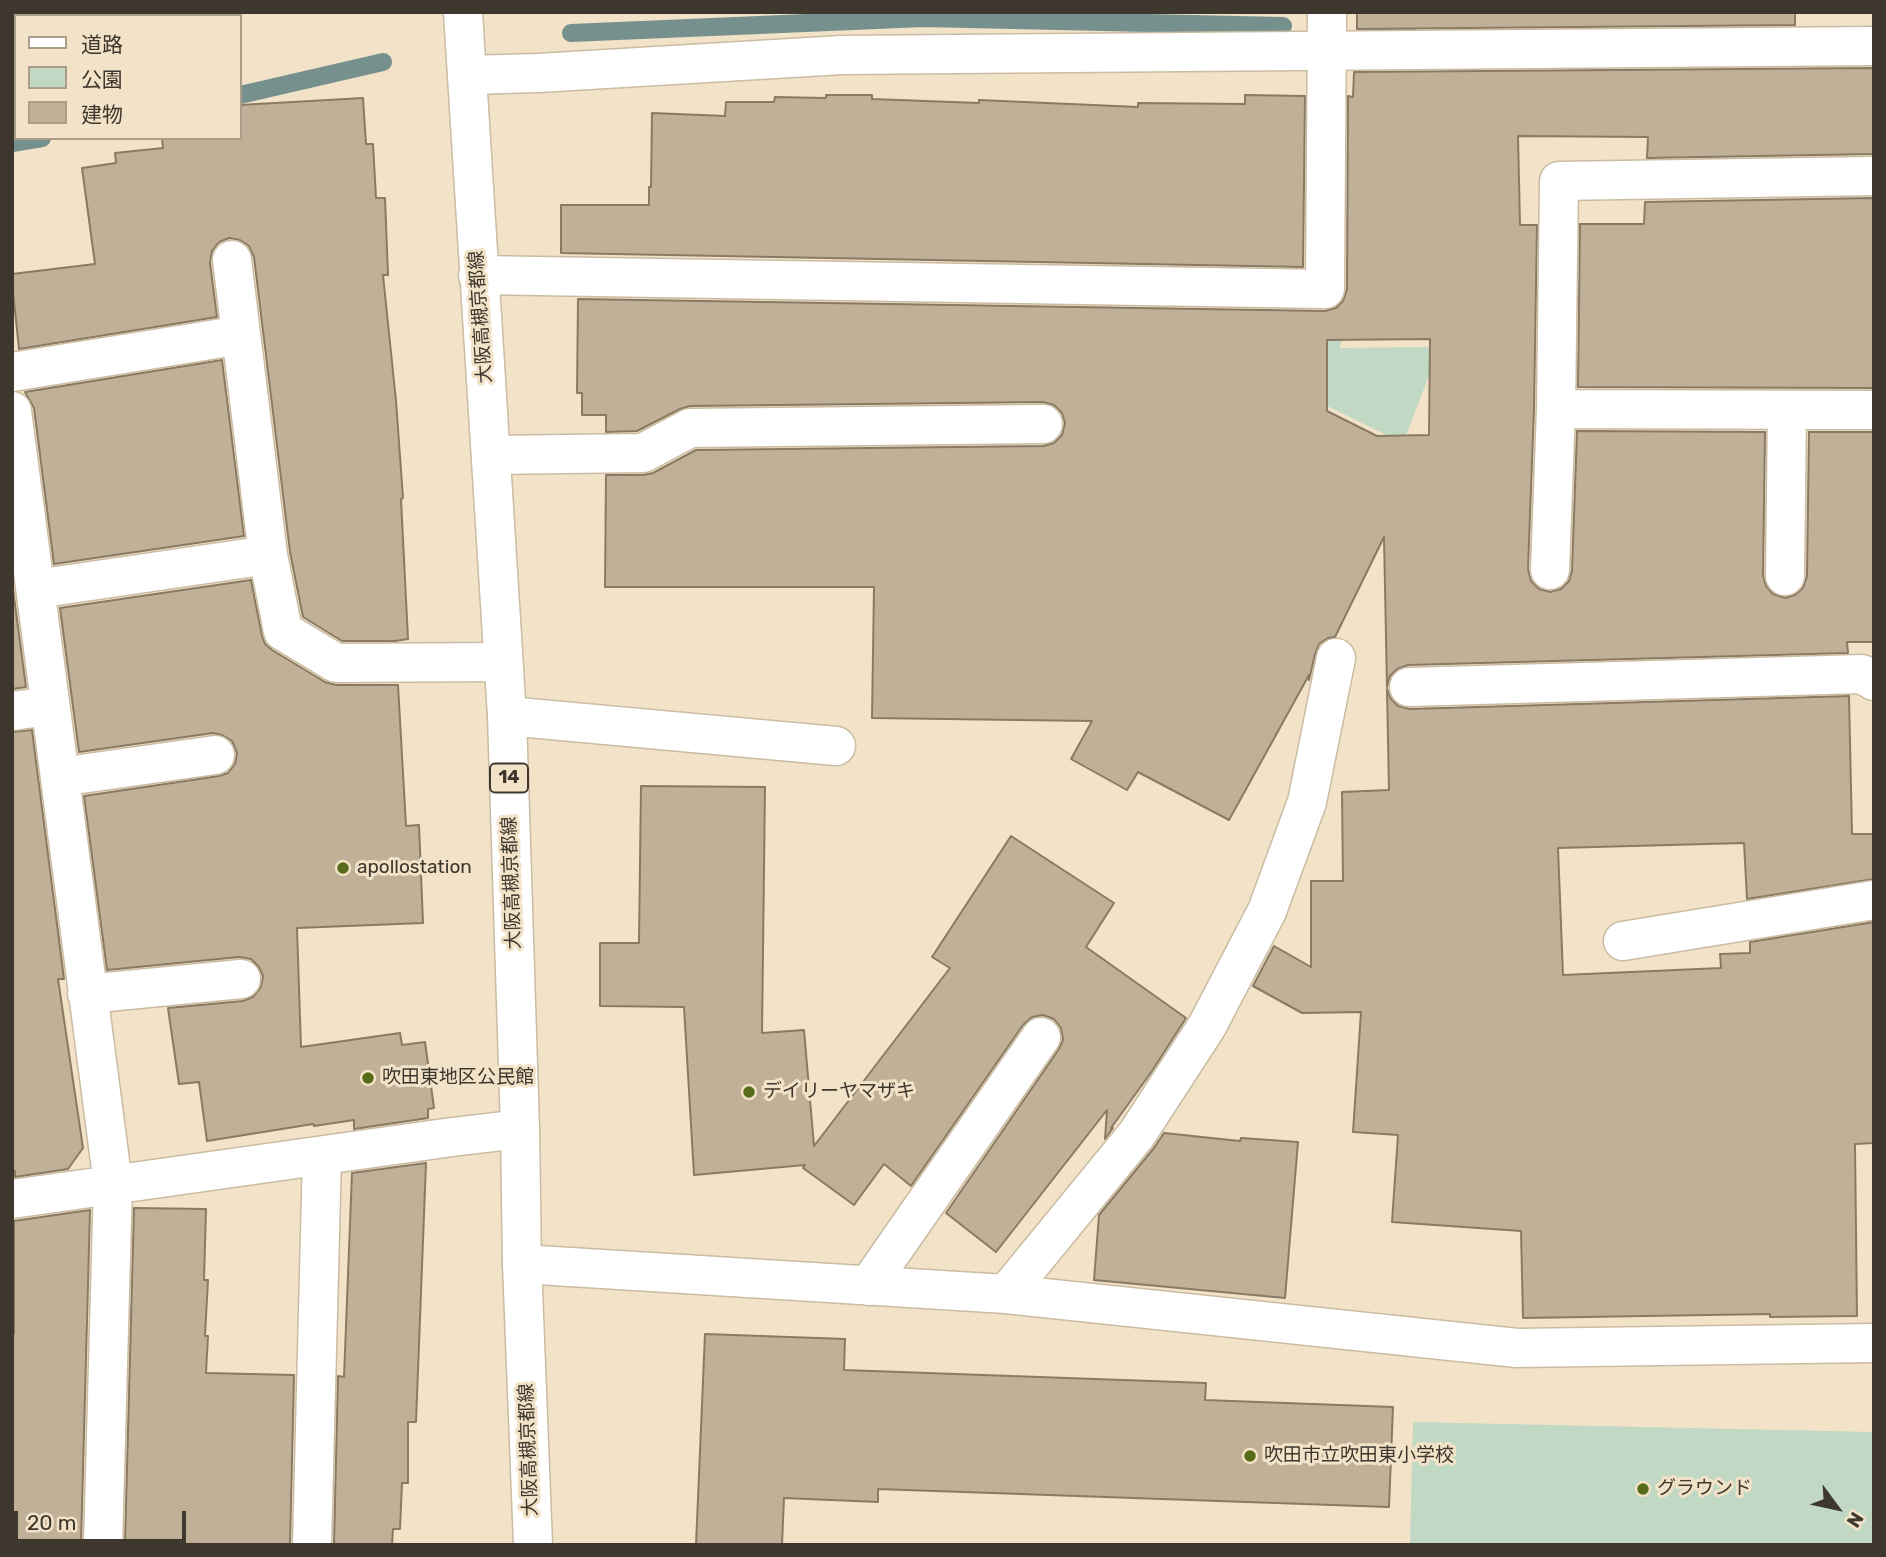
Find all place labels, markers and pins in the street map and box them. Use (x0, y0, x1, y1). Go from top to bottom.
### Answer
place label: apollostation (357, 857, 472, 879)
marker: apollostation (335, 860, 351, 876)
place label: 吹田東地区公民館 (382, 1067, 534, 1089)
marker: 吹田東地区公民館 (360, 1070, 376, 1086)
place label: デイリーヤマザキ (763, 1081, 915, 1103)
marker: デイリーヤマザキ (741, 1084, 757, 1100)
place label: 吹田市立吹田東小学校 (1264, 1445, 1454, 1467)
marker: 吹田市立吹田東小学校 (1242, 1448, 1258, 1464)
place label: グラウンド (1657, 1478, 1752, 1500)
marker: グラウンド (1635, 1481, 1651, 1497)

